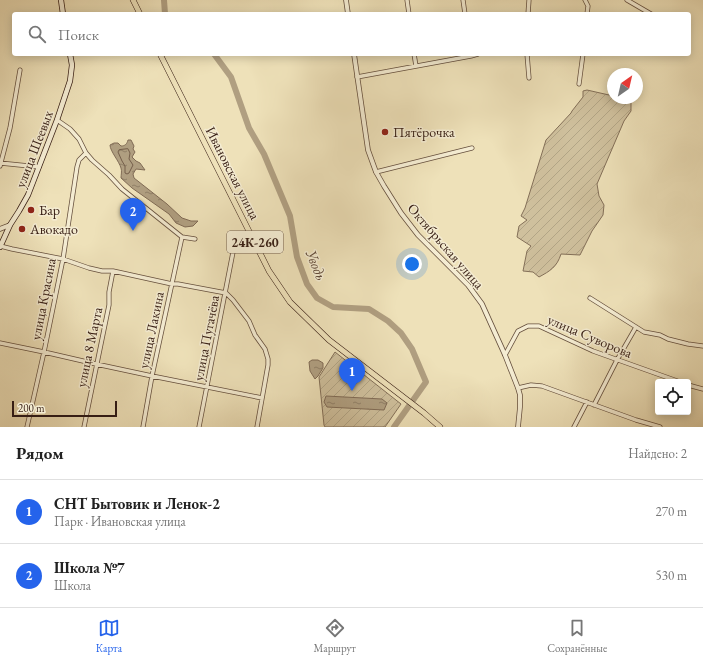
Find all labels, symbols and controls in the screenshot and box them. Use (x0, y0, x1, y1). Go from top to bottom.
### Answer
search box (12, 12, 691, 56)
icon: search (26, 23, 48, 45)
text: Поиск (58, 25, 99, 44)
north arrow (607, 68, 643, 104)
street label: улица Шеевых (11, 108, 57, 190)
street label: Ивановская улица (202, 123, 264, 223)
place label: Пятёрочка (393, 123, 455, 141)
marker: Пятёрочка (380, 127, 390, 137)
pin: 2 (120, 198, 146, 231)
street label: Октябрьская улица (404, 199, 488, 293)
place label: Бар (39, 201, 60, 219)
marker: Бар (26, 205, 36, 215)
place label: Авокадо (29, 220, 78, 238)
marker: Авокадо (17, 224, 27, 234)
road number: 24К-260 (227, 231, 283, 253)
water label: Уводь (302, 247, 331, 283)
your location (402, 254, 422, 274)
street label: улица Красина (26, 256, 60, 341)
street label: улица Лакина (134, 290, 168, 370)
street label: улица Пугачёва (189, 293, 223, 382)
street label: улица 8 Марта (72, 305, 106, 389)
street label: улица Суворова (545, 310, 635, 362)
pin: 1 (339, 358, 365, 391)
map controls (655, 379, 691, 415)
button: locate (655, 379, 691, 415)
scale bar (12, 399, 117, 418)
text: 200 m (18, 401, 45, 415)
text: Рядом (16, 442, 64, 464)
text: Найдено: 2 (628, 445, 687, 462)
text: СНТ Бытовик и Ленок-2 (54, 494, 220, 513)
text: 1 (26, 503, 32, 520)
text: 270 m (656, 503, 687, 520)
text: Парк · Ивановская улица (54, 513, 186, 530)
text: Школа №7 (54, 558, 125, 577)
text: 2 (26, 567, 32, 584)
text: 530 m (656, 567, 687, 584)
text: Школа (54, 577, 91, 594)
tab: Карта (96, 617, 122, 655)
tab: Маршрут (314, 617, 356, 655)
tab: Сохранённые (547, 617, 607, 655)

